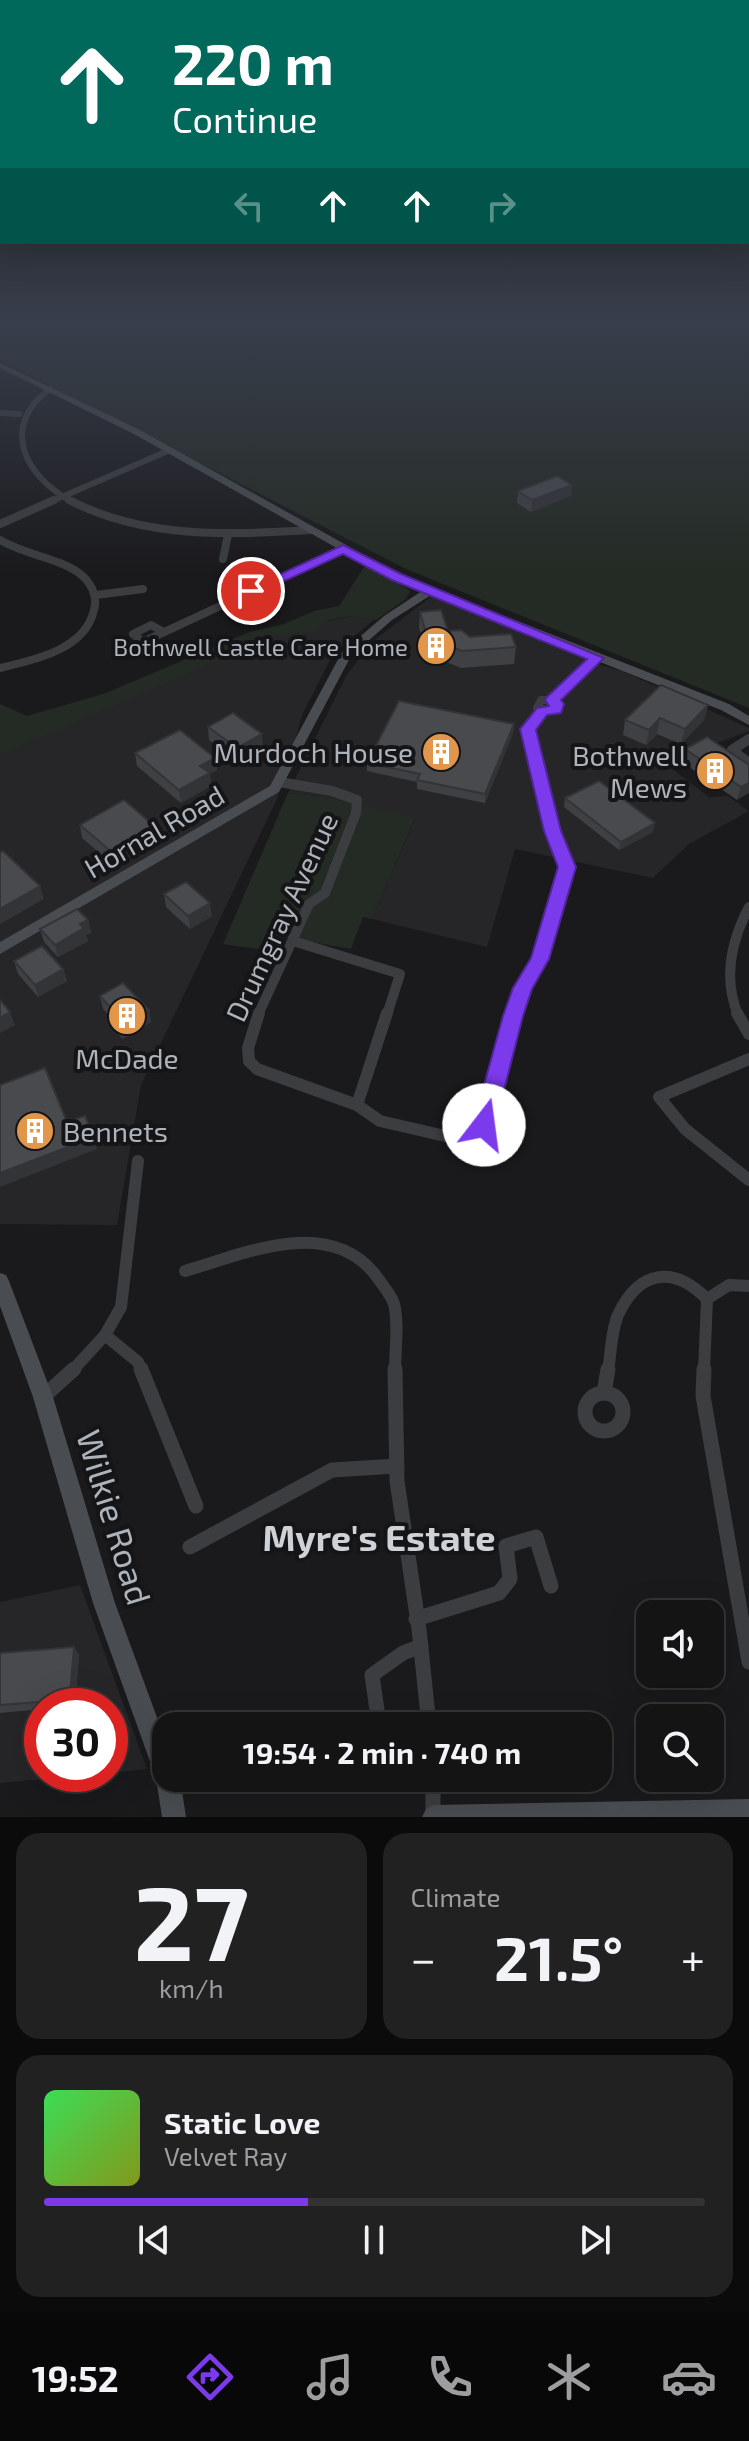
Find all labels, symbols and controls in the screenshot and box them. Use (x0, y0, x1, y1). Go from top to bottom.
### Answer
text: 220 m (172, 29, 334, 96)
icon: ahead (40, 32, 144, 136)
text: Continue (172, 97, 317, 140)
icon: left (227, 184, 271, 228)
icon: ahead (311, 184, 355, 228)
icon: ahead (395, 184, 439, 228)
icon: right (479, 184, 523, 228)
pin (217, 557, 285, 625)
icon: arrive (229, 569, 273, 613)
building icon: Bothwell Castle Care Home (415, 625, 457, 667)
place label: Bothwell Castle Care Home (113, 632, 408, 661)
building icon: Murdoch House (420, 731, 462, 773)
place label: Murdoch House (214, 735, 413, 769)
place label: Bothwell Mews (572, 738, 688, 804)
building icon: Bothwell Mews (694, 750, 736, 792)
street label: Hornal Road (78, 777, 230, 885)
street label: Drumgray Avenue (218, 807, 344, 1027)
building icon: McDade (106, 995, 148, 1037)
place label: McDade (75, 1041, 179, 1075)
position arrow (442, 1083, 526, 1167)
building icon: Bennets (14, 1110, 56, 1152)
place label: Bennets (63, 1114, 168, 1148)
street label: Wilkie Road (69, 1425, 161, 1609)
district label: Myre's Estate (262, 1515, 496, 1559)
map controls (636, 1600, 724, 1792)
button: sound (636, 1600, 724, 1688)
speed limit sign: 30 (24, 1688, 128, 1792)
button: search (636, 1704, 724, 1792)
text: 19:54 · 2 min · 740 m (243, 1734, 521, 1770)
text: 27 (134, 1857, 249, 1982)
text: Climate (411, 1881, 500, 1912)
text: 21.5° (494, 1921, 623, 1993)
text: − (411, 1931, 436, 1984)
text: + (681, 1931, 705, 1984)
text: km/h (159, 1972, 224, 2003)
text: Static Love (164, 2104, 320, 2140)
text: Velvet Ray (164, 2140, 287, 2171)
icon: previous (132, 2218, 176, 2262)
icon: pause (352, 2218, 396, 2262)
icon: next (573, 2218, 617, 2262)
icon: directions (182, 2349, 238, 2405)
icon: music (302, 2349, 358, 2405)
icon: phone (422, 2349, 478, 2405)
icon: climate (541, 2349, 597, 2405)
icon: car (661, 2349, 717, 2405)
text: 19:52 (32, 2356, 119, 2399)

